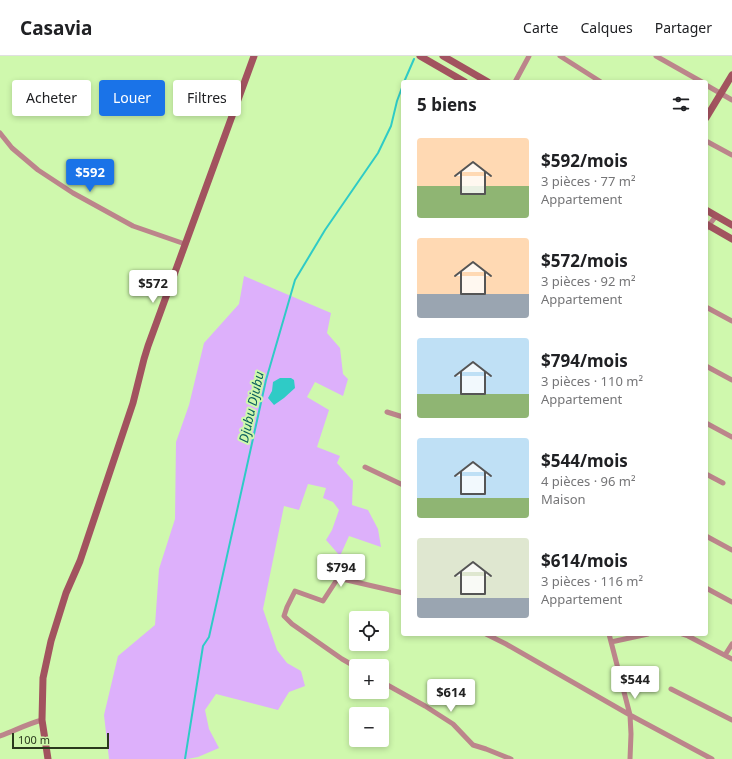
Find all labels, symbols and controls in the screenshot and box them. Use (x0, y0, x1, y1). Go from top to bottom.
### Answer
text: Casavia (20, 15, 92, 41)
text: Carte (523, 18, 559, 37)
text: Calques (581, 18, 633, 37)
text: Partager (655, 18, 712, 37)
chip: Acheter (12, 80, 91, 116)
chip: Louer (99, 80, 165, 116)
chip: Filtres (173, 80, 241, 116)
text: 5 biens (417, 93, 477, 116)
icon: filters (670, 93, 692, 115)
text: $592/mois (541, 149, 628, 172)
icon: home (449, 154, 497, 202)
pin: $592 (66, 159, 114, 193)
text: $592 (75, 163, 105, 181)
text: 3 pièces · 77 m² (541, 172, 636, 190)
text: Appartement (541, 190, 622, 208)
text: $572/mois (541, 249, 628, 272)
icon: home (449, 254, 497, 302)
pin: $572 (129, 270, 177, 304)
text: 3 pièces · 92 m² (541, 272, 636, 290)
text: $572 (138, 274, 168, 292)
text: Appartement (541, 290, 622, 308)
text: $794/mois (541, 349, 628, 372)
icon: home (449, 354, 497, 402)
water label: Djubu Djubu (234, 369, 268, 444)
text: 3 pièces · 110 m² (541, 372, 643, 390)
text: Appartement (541, 390, 622, 408)
text: $544/mois (541, 449, 628, 472)
icon: home (449, 454, 497, 502)
text: 4 pièces · 96 m² (541, 472, 636, 490)
text: Maison (541, 490, 586, 508)
text: $614/mois (541, 549, 628, 572)
pin: $794 (317, 554, 365, 588)
icon: home (449, 554, 497, 602)
text: $794 (326, 558, 356, 576)
text: 3 pièces · 116 m² (541, 572, 643, 590)
text: Appartement (541, 590, 622, 608)
map controls (349, 611, 389, 747)
button: locate (349, 611, 389, 651)
button: + (349, 659, 389, 699)
pin: $544 (611, 666, 659, 700)
text: $544 (620, 670, 650, 688)
pin: $614 (427, 679, 475, 713)
text: $614 (436, 683, 466, 701)
button: − (349, 707, 389, 747)
scale bar (12, 731, 109, 750)
text: 100 m (18, 732, 50, 747)

